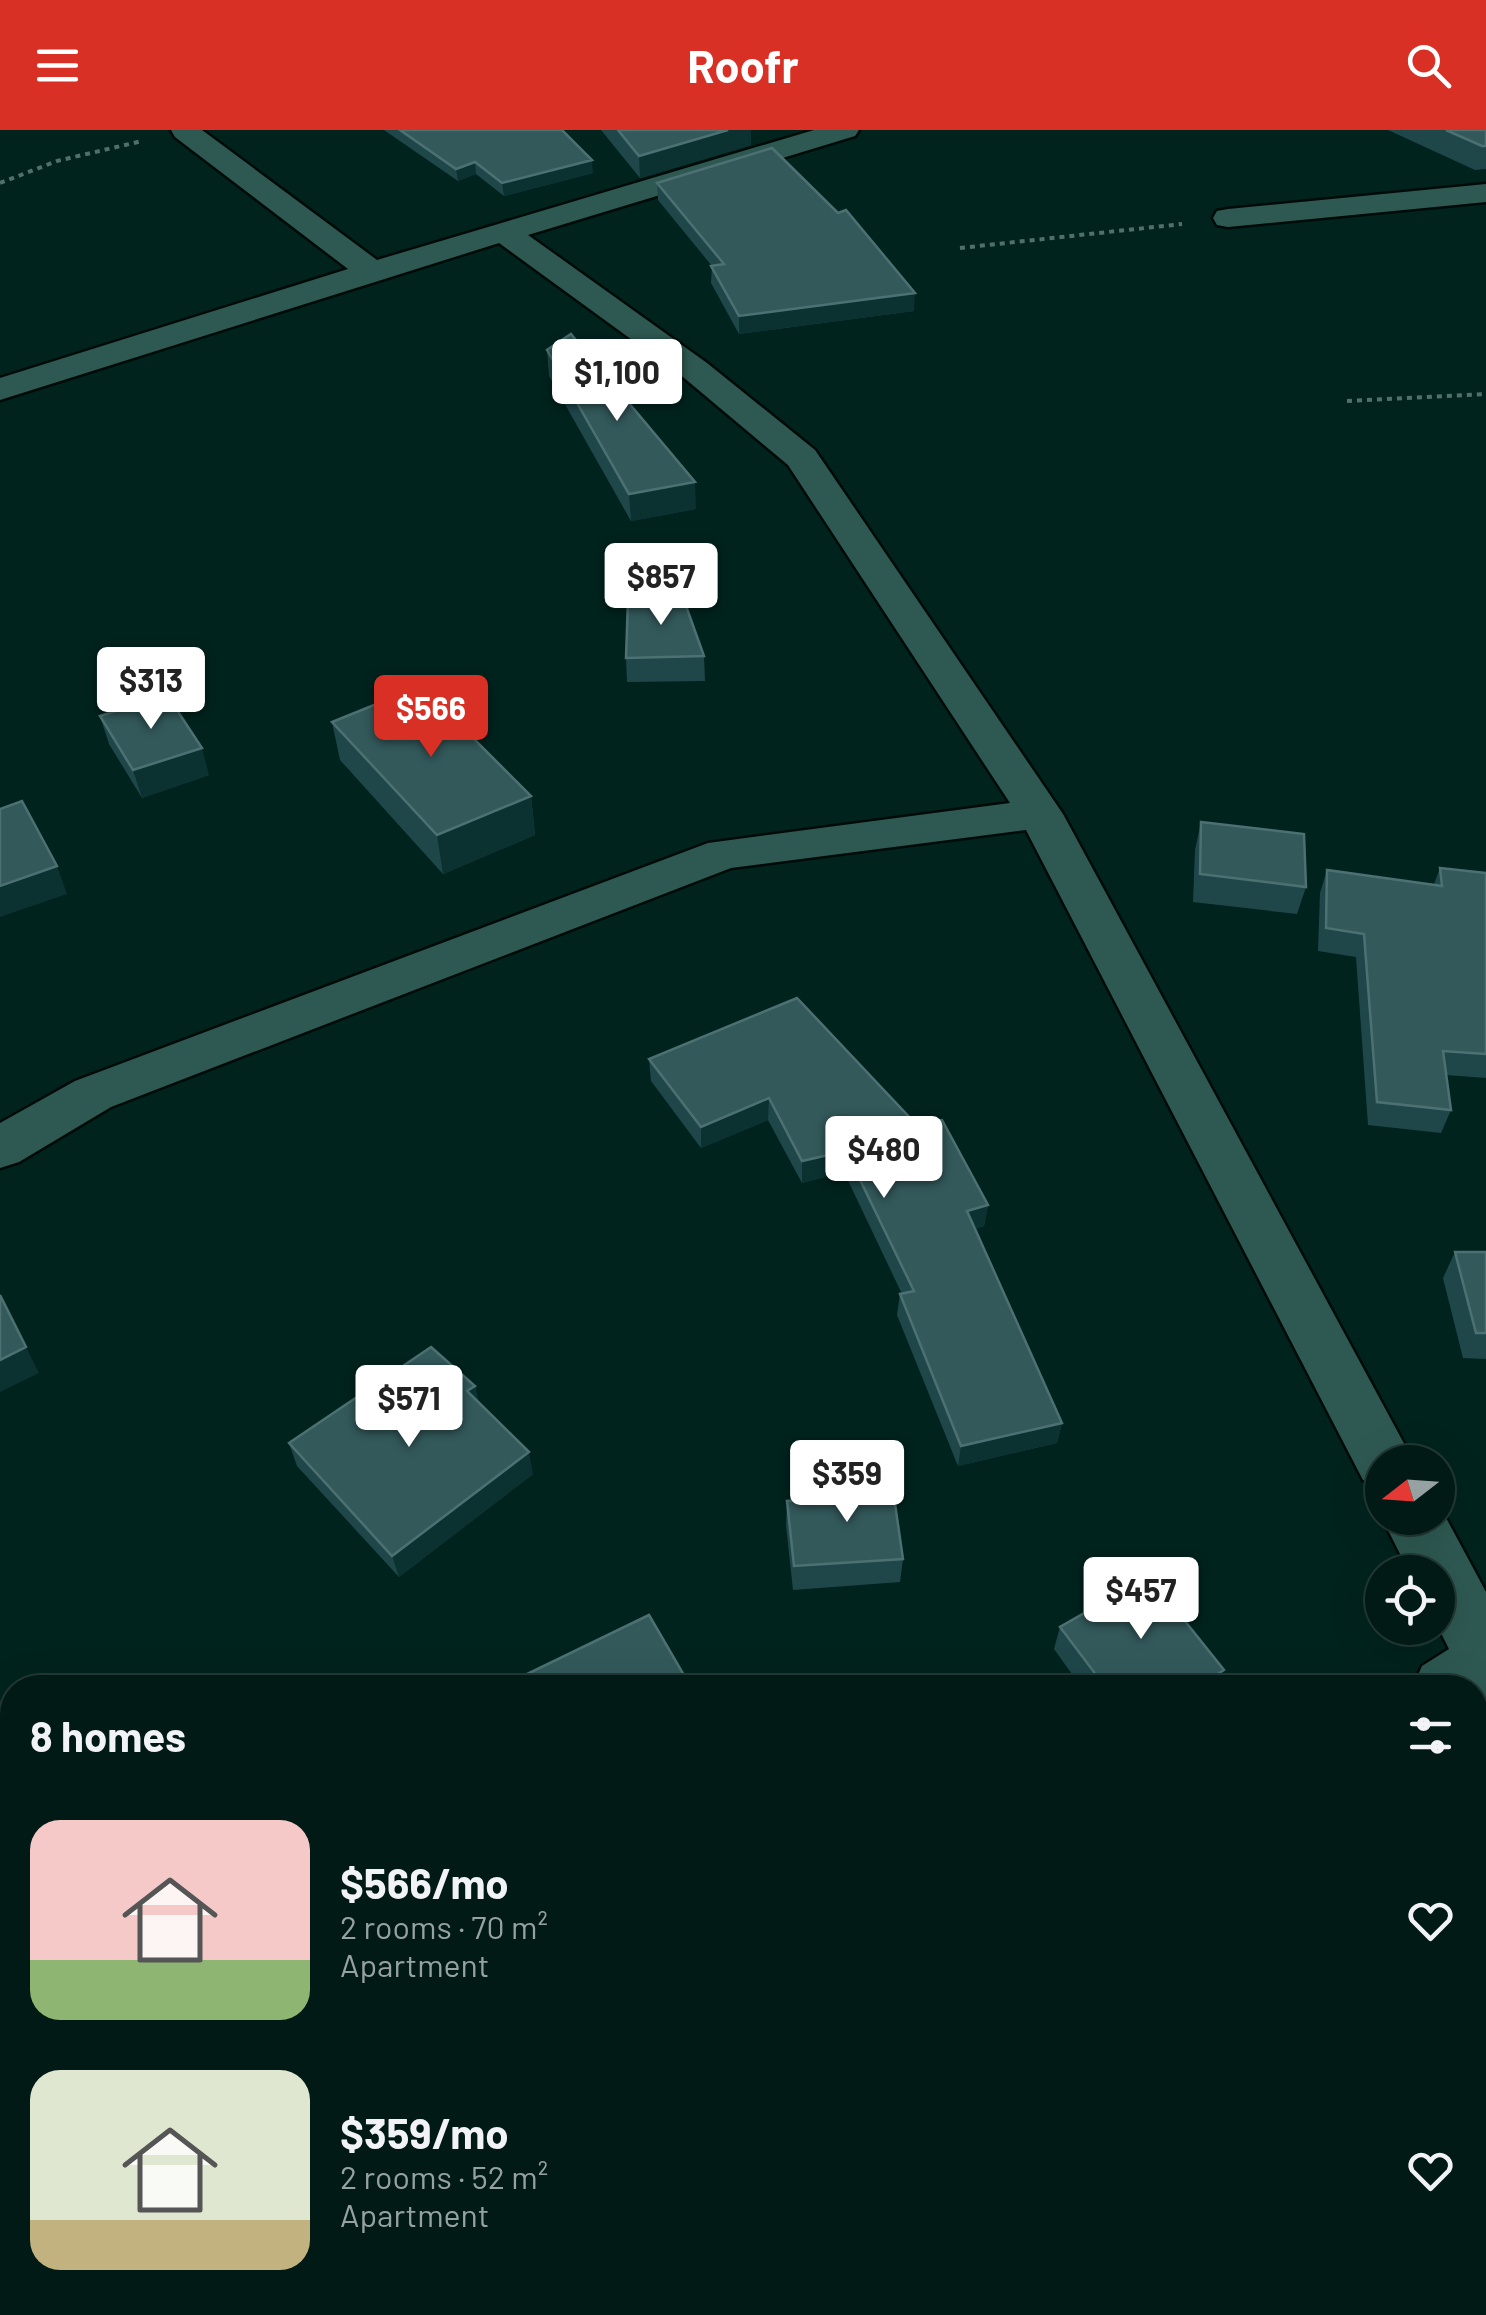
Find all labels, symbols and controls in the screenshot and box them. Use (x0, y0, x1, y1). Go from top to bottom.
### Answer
icon: menu (30, 38, 85, 93)
text: Roofr (687, 38, 799, 92)
icon: search (1401, 38, 1456, 93)
pin: $1,100 (536, 339, 698, 424)
text: $1,100 (574, 352, 660, 390)
pin: $857 (602, 543, 720, 628)
text: $857 (627, 556, 695, 594)
pin: $313 (92, 647, 210, 732)
text: $313 (119, 660, 183, 698)
pin: $566 (372, 675, 490, 760)
text: $566 (396, 688, 466, 726)
pin: $480 (825, 1116, 943, 1201)
text: $480 (847, 1129, 921, 1167)
pin: $571 (350, 1365, 468, 1450)
text: $571 (378, 1378, 440, 1416)
pin: $359 (788, 1440, 906, 1525)
north arrow (1365, 1445, 1455, 1535)
map controls (1365, 1445, 1455, 1645)
text: $359 (812, 1453, 882, 1491)
button: locate (1365, 1555, 1455, 1645)
pin: $457 (1082, 1557, 1200, 1642)
text: $457 (1106, 1570, 1176, 1608)
icon: filters (1403, 1708, 1458, 1763)
text: 8 homes (30, 1710, 186, 1760)
text: $566/mo (340, 1857, 509, 1907)
icon: home (110, 1860, 230, 1980)
icon: heart (1403, 1893, 1458, 1948)
text: 2 rooms · 70 m² (340, 1907, 548, 1945)
text: Apartment (340, 1945, 489, 1983)
text: $359/mo (340, 2107, 509, 2157)
icon: home (110, 2110, 230, 2230)
icon: heart (1403, 2143, 1458, 2198)
text: 2 rooms · 52 m² (340, 2157, 548, 2195)
text: Apartment (340, 2195, 489, 2233)

